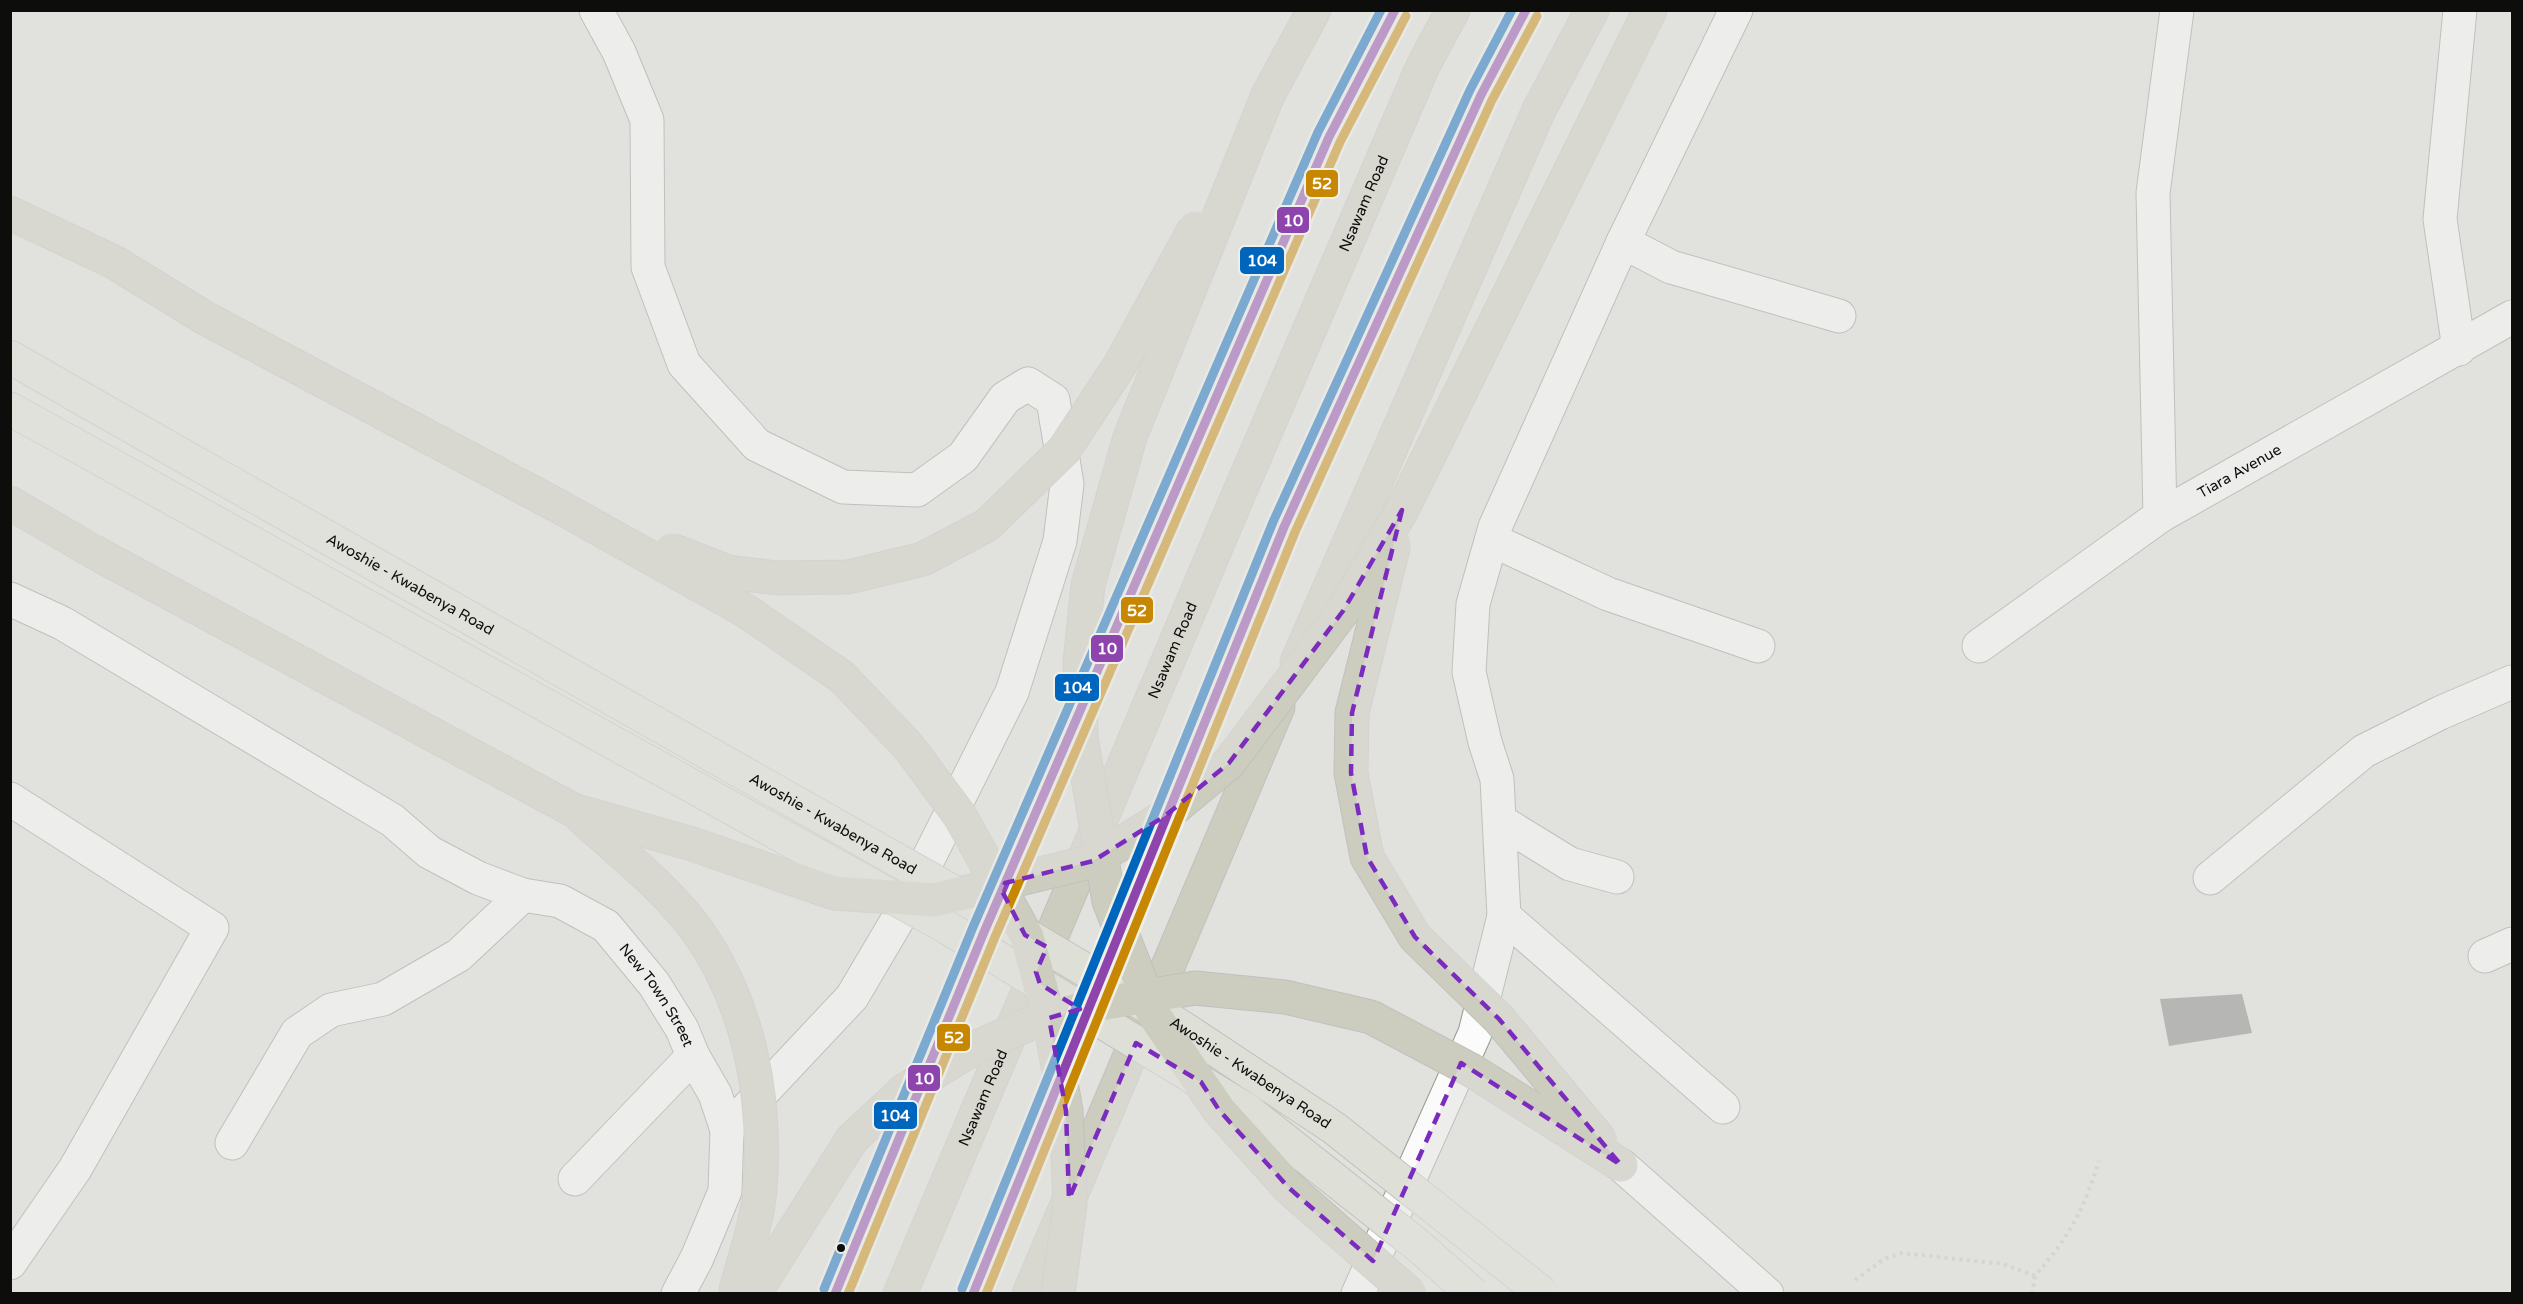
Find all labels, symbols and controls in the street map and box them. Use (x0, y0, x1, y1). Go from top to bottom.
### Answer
street label: Nsawam Road (1335, 153, 1392, 254)
line badge: 52 (1305, 169, 1339, 198)
text: 52 (1312, 174, 1332, 194)
line badge: 10 (1276, 206, 1310, 234)
text: 10 (1283, 211, 1303, 231)
line badge: 104 (1239, 246, 1285, 275)
text: 104 (1247, 251, 1277, 271)
street label: Tiara Avenue (2194, 440, 2284, 502)
street label: Awoshie - Kwabenya Road (323, 530, 497, 639)
line badge: 52 (1120, 596, 1154, 624)
street label: Nsawam Road (1144, 599, 1201, 701)
text: 52 (1127, 601, 1147, 621)
line badge: 10 (1090, 634, 1124, 663)
text: 10 (1097, 639, 1117, 659)
line badge: 104 (1054, 673, 1100, 702)
text: 104 (1062, 678, 1092, 698)
street label: Awoshie - Kwabenya Road (746, 769, 920, 878)
street label: New Town Street (615, 940, 697, 1050)
street label: Awoshie - Kwabenya Road (1167, 1013, 1334, 1132)
line badge: 52 (936, 1023, 971, 1052)
text: 52 (944, 1028, 964, 1048)
street label: Nsawam Road (955, 1047, 1011, 1149)
line badge: 10 (907, 1064, 941, 1092)
text: 10 (914, 1069, 934, 1089)
line badge: 104 (873, 1101, 918, 1130)
text: 104 (880, 1106, 910, 1126)
unlabelled marker (835, 1242, 847, 1254)

